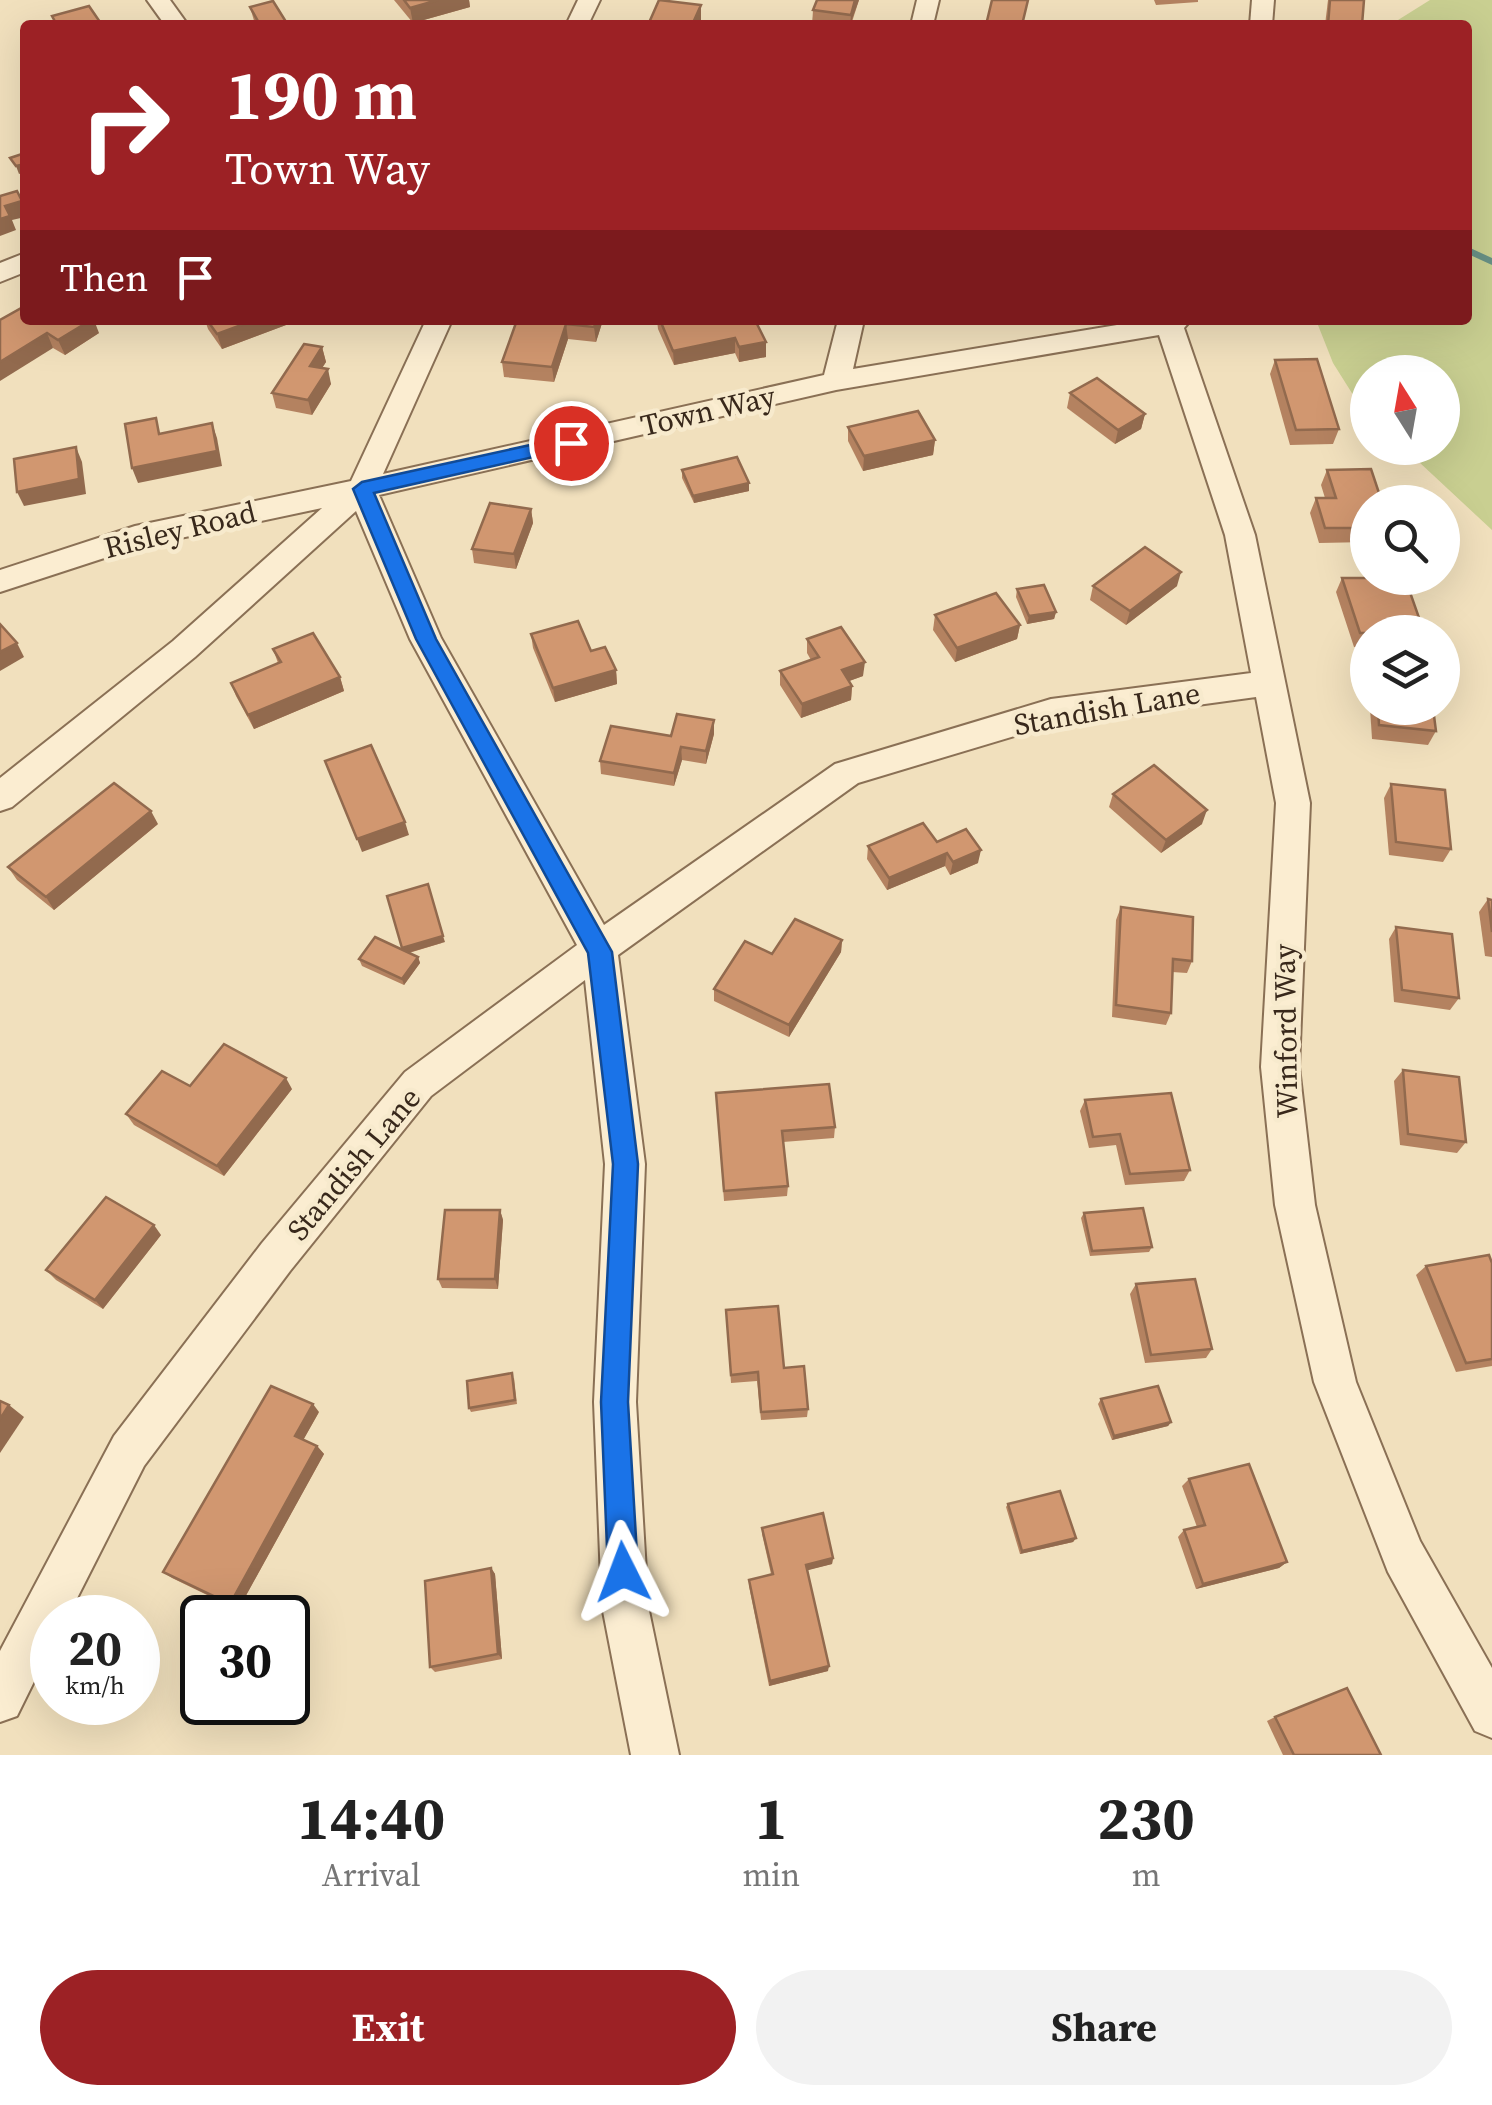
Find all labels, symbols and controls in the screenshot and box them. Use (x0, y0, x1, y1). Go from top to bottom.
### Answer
text: 190 m (225, 46, 417, 142)
icon: right (60, 60, 190, 190)
text: Town Way (225, 137, 430, 199)
icon: arrive (168, 250, 223, 305)
text: Then (60, 252, 148, 304)
north arrow (1350, 355, 1460, 465)
map controls (1350, 355, 1460, 725)
street label: Town Way (637, 375, 780, 446)
pin (529, 401, 614, 486)
icon: arrive (544, 416, 599, 471)
button: search (1350, 485, 1460, 595)
street label: Risley Road (99, 491, 260, 568)
button: layers (1350, 615, 1460, 725)
street label: Standish Lane (1011, 672, 1203, 745)
street label: Winford Way (1263, 943, 1308, 1119)
street label: Standish Lane (277, 1078, 430, 1249)
position arrow (571, 1520, 675, 1624)
speed limit sign: 30 (180, 1595, 310, 1725)
text: 20 (68, 1613, 122, 1682)
text: km/h (65, 1668, 125, 1702)
text: 14:40 (297, 1777, 445, 1859)
text: 1 (755, 1777, 788, 1859)
text: 230 (1097, 1777, 1195, 1859)
text: Arrival (322, 1853, 421, 1897)
text: min (742, 1853, 800, 1897)
text: m (1132, 1853, 1160, 1897)
button: Exit (40, 1970, 736, 2085)
button: Share (756, 1970, 1452, 2085)

